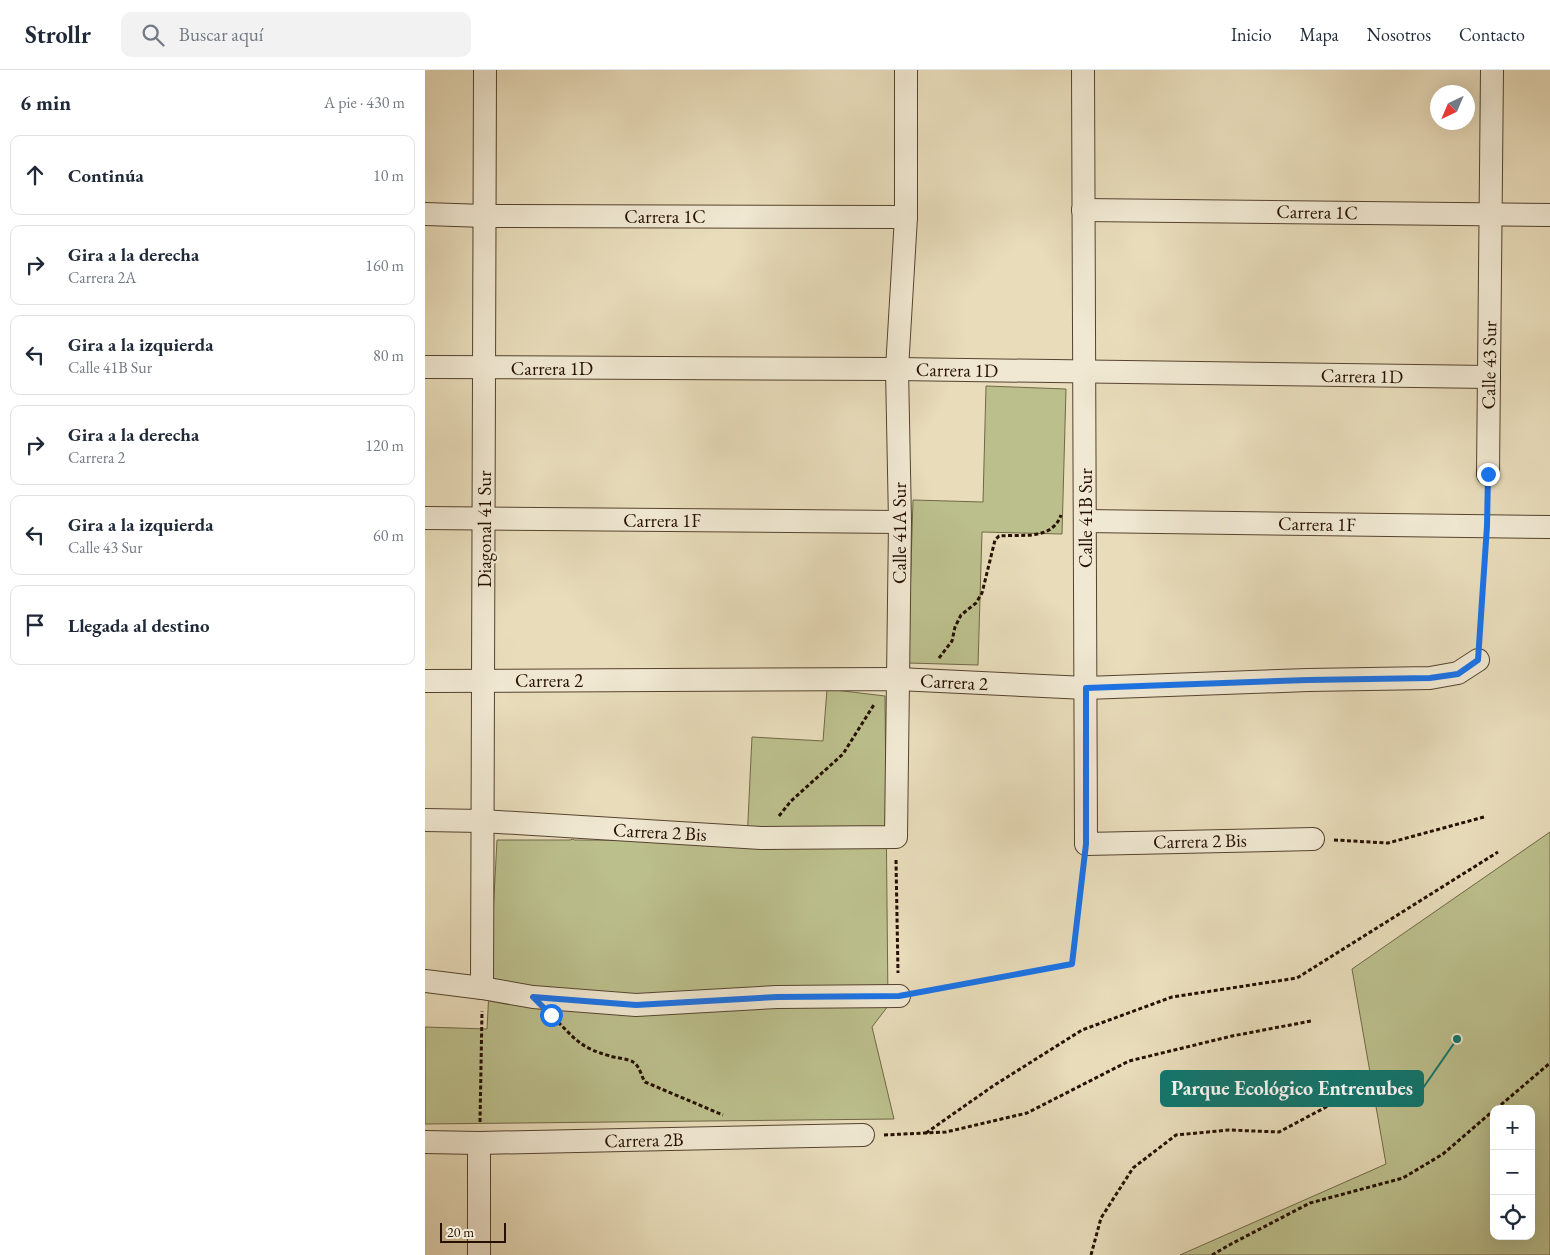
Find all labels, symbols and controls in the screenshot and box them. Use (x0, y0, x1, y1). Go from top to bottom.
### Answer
search box (121, 12, 471, 57)
text: Strollr (25, 19, 91, 50)
icon: search (139, 21, 167, 49)
text: Buscar aquí (179, 22, 263, 47)
text: Inicio (1231, 23, 1272, 46)
text: Mapa (1300, 23, 1339, 46)
text: Nosotros (1367, 23, 1431, 46)
text: Contacto (1459, 23, 1525, 46)
north arrow (1430, 85, 1475, 130)
text: 6 min (20, 89, 71, 116)
text: A pie · 430 m (324, 92, 405, 113)
icon: ahead (21, 161, 49, 189)
text: Continúa (68, 163, 144, 188)
text: 10 m (373, 165, 404, 186)
street label: Carrera 1C (1276, 199, 1358, 225)
street label: Carrera 1C (624, 204, 706, 229)
text: Gira a la derecha (68, 242, 199, 267)
icon: right (21, 251, 49, 279)
text: 160 m (365, 255, 404, 276)
text: Carrera 2A (68, 267, 136, 288)
street label: Calle 43 Sur (1476, 320, 1502, 410)
text: Gira a la izquierda (68, 332, 214, 357)
icon: left (21, 341, 49, 369)
text: 80 m (373, 345, 404, 366)
street label: Carrera 1D (511, 356, 593, 381)
text: Calle 41B Sur (68, 357, 152, 378)
street label: Carrera 1D (916, 357, 998, 383)
street label: Carrera 1D (1321, 363, 1403, 389)
text: Gira a la derecha (68, 422, 199, 447)
icon: right (21, 431, 49, 459)
text: 120 m (365, 435, 404, 456)
text: Carrera 2 (68, 447, 125, 468)
route end (1477, 463, 1500, 486)
street label: Calle 41B Sur (1073, 467, 1098, 568)
street label: Diagonal 41 Sur (472, 470, 497, 588)
street label: Calle 41A Sur (887, 481, 912, 584)
street label: Carrera 1F (623, 508, 701, 533)
street label: Carrera 1F (1278, 511, 1356, 537)
text: Gira a la izquierda (68, 512, 214, 537)
icon: left (21, 521, 49, 549)
text: 60 m (373, 525, 404, 546)
text: Calle 43 Sur (68, 537, 143, 558)
icon: arrive (21, 611, 49, 639)
text: Llegada al destino (68, 613, 210, 638)
street label: Carrera 2 (515, 668, 583, 693)
street label: Carrera 2 (919, 668, 989, 696)
street label: Carrera 2 Bis (613, 817, 707, 847)
street label: Carrera 2 Bis (1153, 828, 1247, 854)
route start (540, 1004, 563, 1027)
callout: Parque Ecológico Entrenubes (1161, 1071, 1423, 1106)
text: Parque Ecológico Entrenubes (1171, 1075, 1413, 1101)
map controls (1490, 1105, 1535, 1240)
button: + (1490, 1105, 1535, 1150)
street label: Carrera 2B (604, 1127, 684, 1153)
button: − (1490, 1150, 1535, 1195)
button: locate (1490, 1195, 1535, 1240)
scale bar (440, 1220, 506, 1243)
text: 20 m (447, 1223, 474, 1241)

